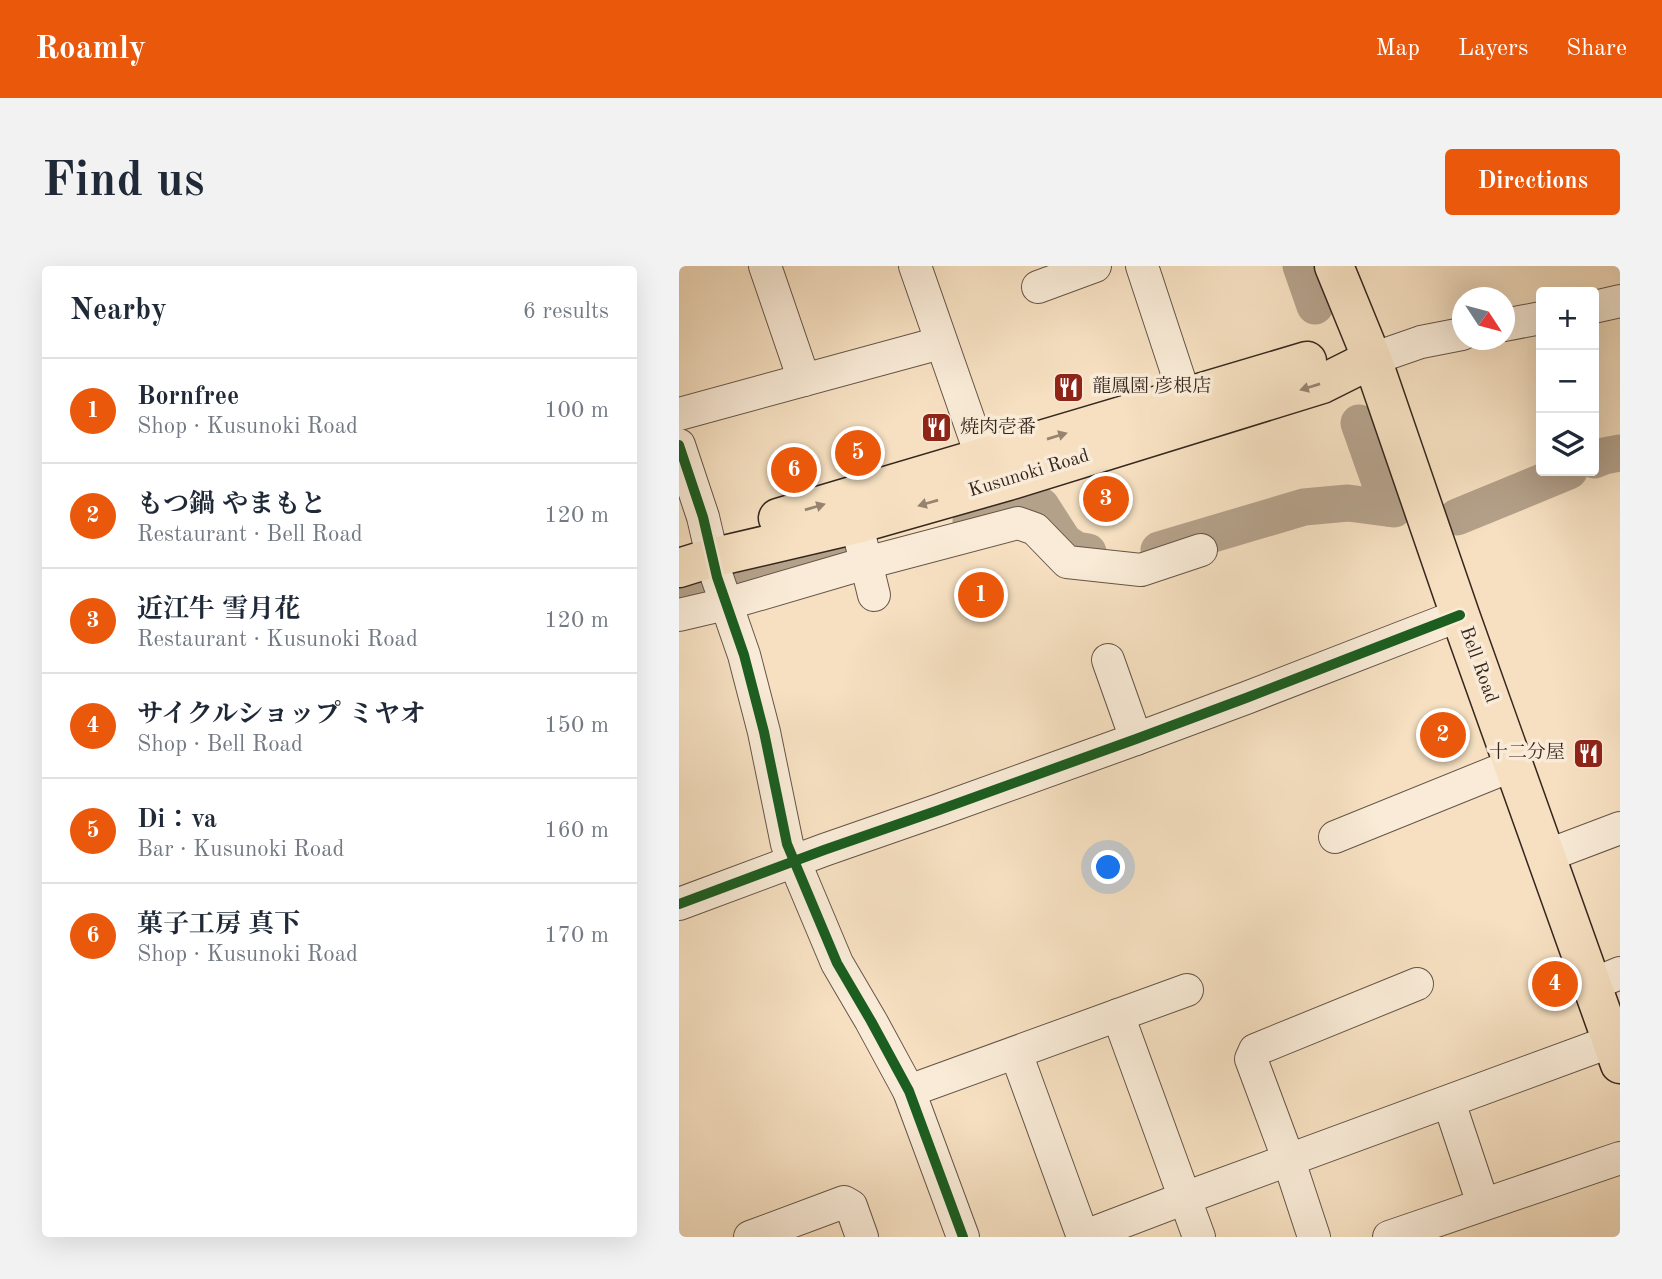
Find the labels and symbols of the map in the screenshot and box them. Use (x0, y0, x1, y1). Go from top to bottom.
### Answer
north arrow (1452, 287, 1515, 350)
restaurant icon: 龍鳳園 彦根店 (1052, 370, 1086, 404)
place label: 龍鳳園 彦根店 (1092, 376, 1211, 397)
one-way arrow (1299, 383, 1320, 393)
restaurant icon: 焼肉壱番 (920, 411, 954, 445)
place label: 焼肉壱番 (960, 417, 1036, 438)
pin: 5 (835, 427, 881, 479)
one-way arrow (1047, 430, 1068, 440)
pin: 6 (771, 444, 817, 496)
street label: Kusunoki Road (966, 447, 1092, 501)
pin: 3 (1083, 473, 1129, 525)
one-way arrow (918, 499, 939, 509)
one-way arrow (805, 501, 826, 511)
pin: 1 (958, 569, 1004, 621)
street label: Bell Road (1455, 624, 1501, 706)
pin: 2 (1420, 709, 1466, 761)
restaurant icon: 十二分屋 (1571, 736, 1605, 770)
place label: 十二分屋 (1489, 742, 1565, 763)
your location (1091, 850, 1125, 884)
pin: 4 (1532, 958, 1578, 1010)

